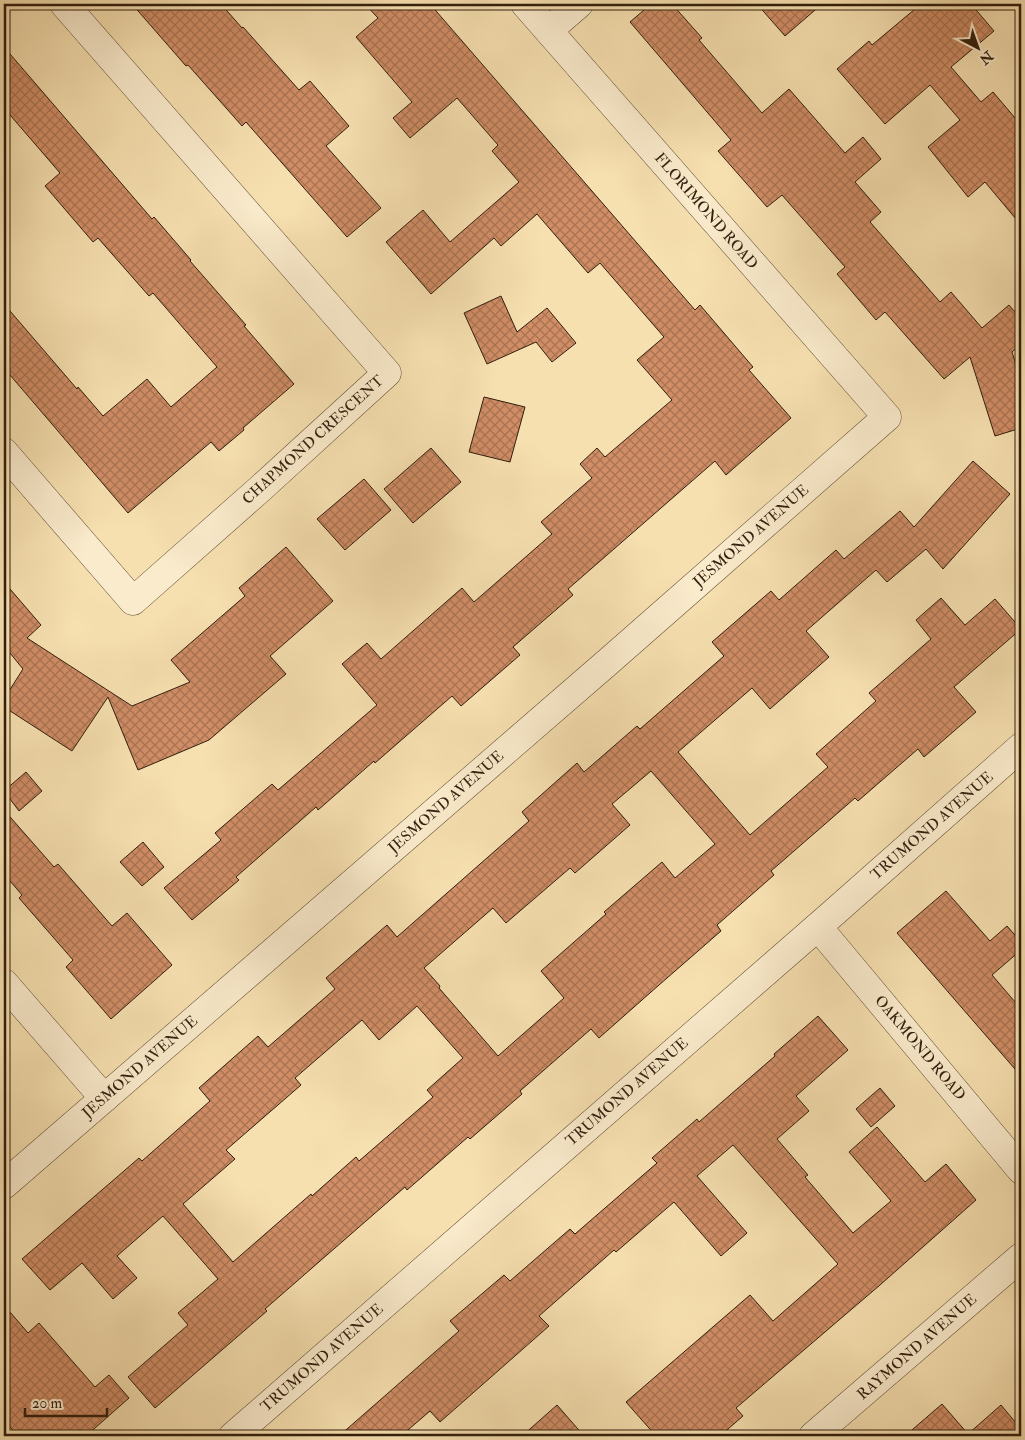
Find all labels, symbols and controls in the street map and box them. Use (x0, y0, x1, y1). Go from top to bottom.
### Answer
north arrow (952, 22, 1002, 72)
text: N (976, 46, 997, 68)
street label: FLORIMOND ROAD (650, 149, 762, 273)
street label: CHAPMOND CRESCENT (238, 371, 388, 509)
street label: JESMOND AVENUE (688, 480, 814, 593)
street label: JESMOND AVENUE (383, 746, 509, 859)
street label: TRUMOND AVENUE (867, 768, 997, 884)
street label: OAKMOND ROAD (870, 992, 970, 1104)
street label: JESMOND AVENUE (77, 1011, 203, 1124)
street label: TRUMOND AVENUE (562, 1034, 692, 1150)
street label: RAYMOND AVENUE (853, 1290, 981, 1404)
street label: TRUMOND AVENUE (257, 1300, 387, 1416)
scale bar (25, 1385, 108, 1417)
text: 20 m (32, 1394, 62, 1413)

